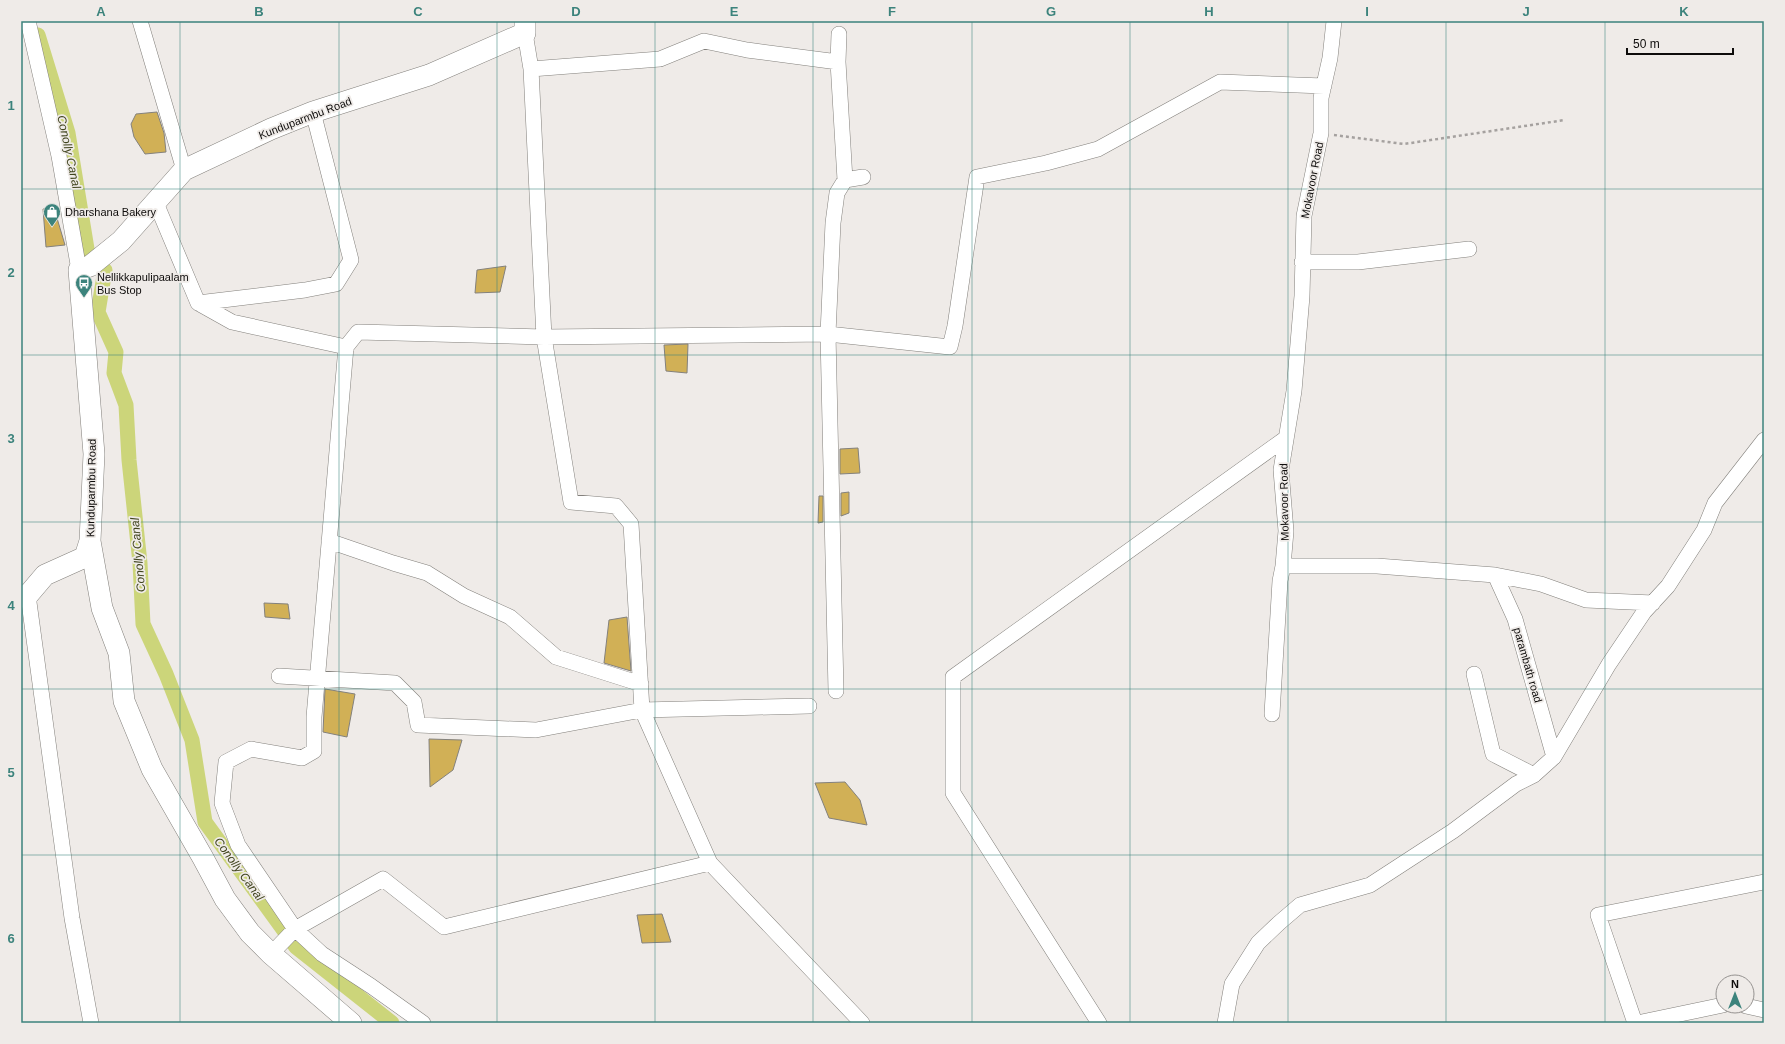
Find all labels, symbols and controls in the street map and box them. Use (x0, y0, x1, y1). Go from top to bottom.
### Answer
text: A (96, 4, 106, 19)
text: B (254, 4, 264, 19)
text: C (413, 4, 423, 19)
text: D (571, 4, 581, 19)
text: E (730, 4, 739, 19)
text: F (888, 4, 896, 19)
text: G (1046, 4, 1056, 19)
text: H (1204, 4, 1214, 19)
text: I (1365, 4, 1369, 19)
text: J (1522, 4, 1530, 19)
text: K (1679, 4, 1689, 19)
scale bar (1627, 30, 1733, 56)
text: 50 m (1633, 37, 1660, 51)
street label: Kunduparmbu Road (257, 95, 353, 141)
text: 1 (7, 98, 15, 113)
water label: Conolly Canal (54, 114, 84, 190)
street label: Mokavoor Road (1299, 141, 1325, 219)
shop icon: Dharshana Bakery (42, 202, 62, 227)
place label: Dharshana Bakery (65, 206, 157, 218)
text: 2 (7, 265, 15, 280)
place label: Nellikkapulipaalam Bus Stop (97, 271, 189, 296)
bus stop icon: Nellikkapulipaalam Bus Stop (74, 273, 94, 298)
text: 3 (7, 431, 15, 446)
street label: Kunduparmbu Road (84, 439, 98, 537)
street label: Mokavoor Road (1277, 463, 1291, 541)
water label: Conolly Canal (128, 517, 148, 593)
text: 4 (7, 598, 15, 613)
street label: parambath road (1512, 626, 1544, 704)
text: 5 (7, 765, 15, 780)
water label: Conolly Canal (211, 835, 267, 904)
text: 6 (7, 931, 15, 946)
north arrow (1715, 974, 1755, 1014)
text: N (1731, 978, 1739, 990)

